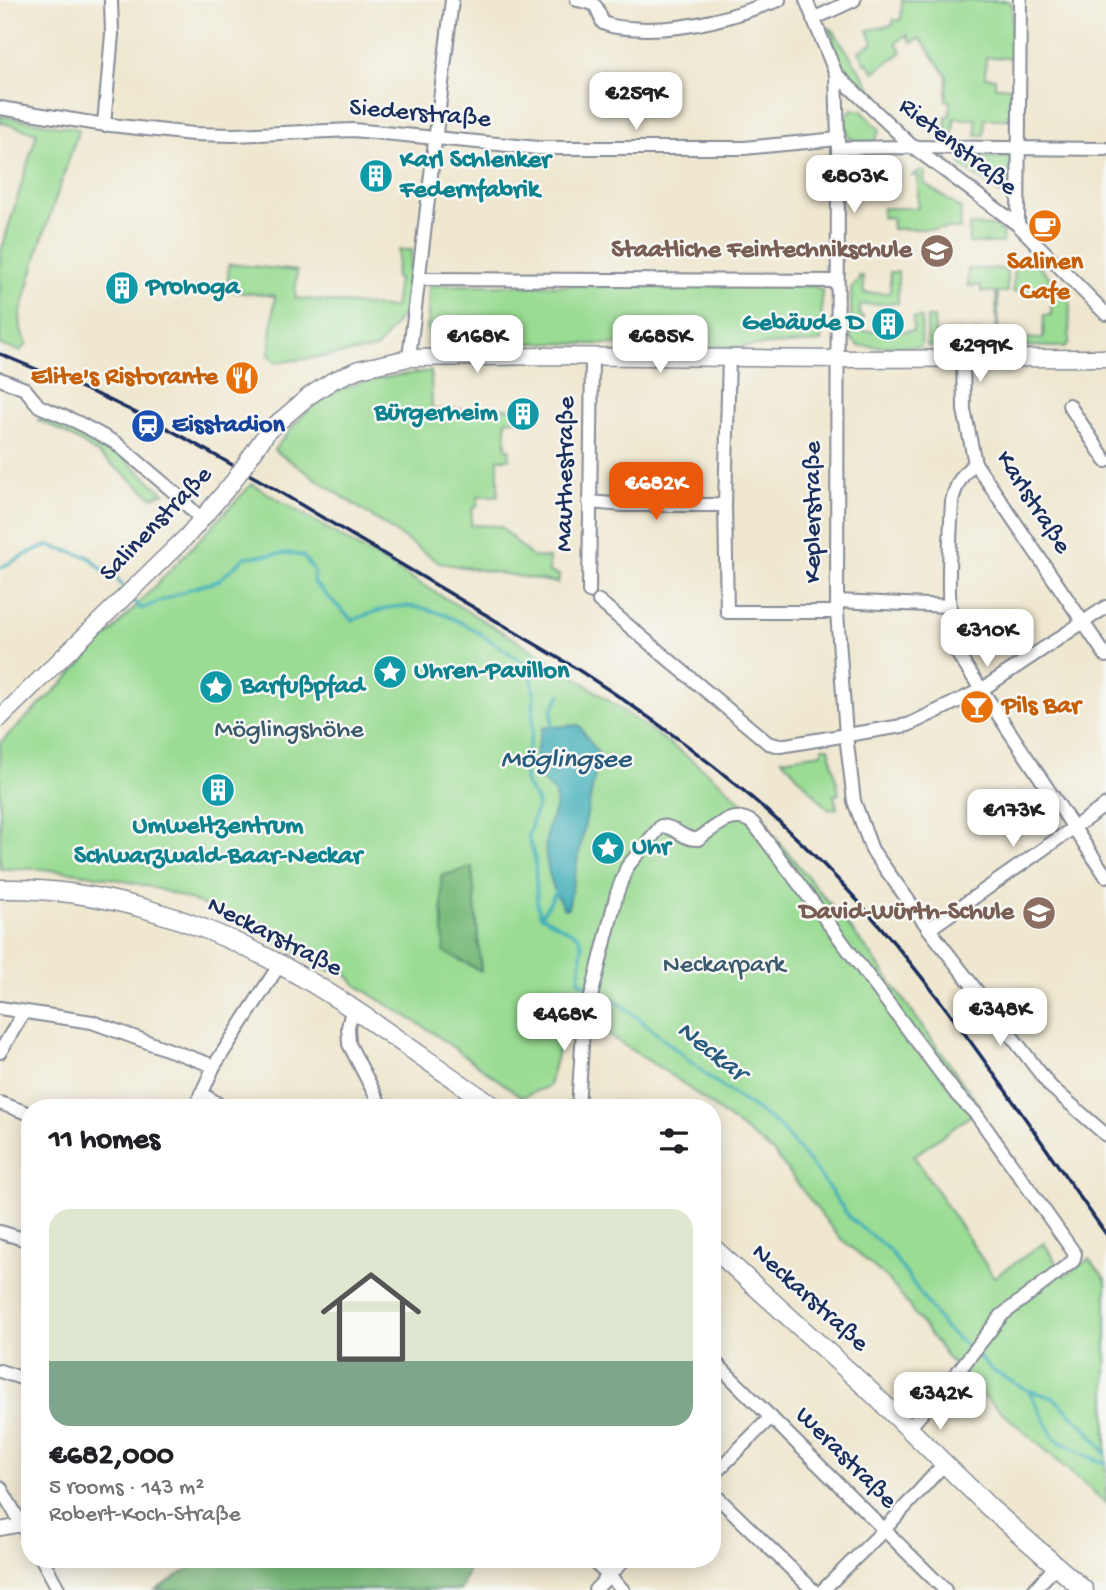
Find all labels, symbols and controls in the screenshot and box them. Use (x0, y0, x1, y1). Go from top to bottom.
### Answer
pin: €259K (587, 72, 685, 132)
text: €259K (605, 81, 667, 108)
street label: Rietenstraße (891, 92, 1023, 204)
street label: Siederstraße (348, 93, 493, 137)
place label: Karl Schlenker Federnfabrik (399, 146, 553, 207)
pin: €803K (805, 156, 903, 215)
building icon: Karl Schlenker Federnfabrik (357, 157, 395, 195)
text: €803K (822, 164, 886, 191)
cafe icon: Salinen Cafe (1026, 207, 1064, 245)
school or university icon: Staatliche Feintechnikschule (918, 232, 956, 270)
place label: Staatliche Feintechnikschule (611, 236, 914, 267)
place label: Salinen Cafe (1007, 248, 1084, 309)
building icon: Prohoga (103, 269, 141, 307)
place label: Prohoga (144, 273, 241, 304)
building icon: Gebäude D (869, 305, 907, 343)
place label: Gebäude D (742, 309, 865, 340)
pin: €168K (428, 316, 526, 375)
pin: €685K (611, 316, 709, 375)
text: €168K (447, 324, 507, 351)
text: €685K (629, 324, 691, 351)
pin: €299K (931, 324, 1029, 384)
text: €299K (950, 333, 1010, 360)
restaurant icon: Elite's Ristorante (223, 359, 261, 397)
place label: Elite's Ristorante (31, 363, 220, 394)
building icon: Bürgerheim (504, 395, 542, 433)
street label: Mauthestraße (550, 395, 584, 552)
place label: Bürgerheim (373, 399, 499, 430)
station icon: Eisstadion (129, 407, 167, 445)
place label: Eisstadion (172, 411, 285, 442)
street label: Keplerstraße (799, 440, 830, 583)
street label: Karlstraße (987, 446, 1077, 561)
street label: Salinenstraße (94, 460, 220, 589)
pin: €682K (607, 462, 705, 522)
text: €682K (625, 471, 687, 498)
pin: €310K (938, 610, 1036, 669)
text: €310K (957, 618, 1017, 645)
place icon: Uhren-Pavillon (371, 653, 409, 691)
place label: Uhren-Pavillon (414, 657, 570, 688)
place icon: Barfußpfad (197, 668, 235, 706)
place label: Barfußpfad (240, 672, 367, 703)
bar icon: Pils Bar (958, 688, 996, 726)
place label: Pils Bar (1000, 692, 1083, 723)
park label: Möglingshöhe (214, 716, 364, 747)
water label: Möglingsee (501, 744, 633, 777)
building icon: Umweltzentrum Schwarzwald-Baar-Neckar (199, 771, 237, 809)
pin: €173K (964, 790, 1062, 849)
text: €173K (983, 798, 1043, 825)
place label: Umweltzentrum Schwarzwald-Baar-Neckar (74, 812, 365, 873)
place icon: Uhr (589, 829, 627, 867)
place label: Uhr (632, 833, 673, 864)
street label: Neckarstraße (201, 891, 347, 986)
school or university icon: David-Würth-Schule (1020, 894, 1058, 932)
place label: David-Würth-Schule (798, 898, 1016, 929)
park label: Neckarpark (663, 951, 788, 982)
pin: €348K (951, 988, 1049, 1048)
pin: €468K (515, 993, 613, 1053)
text: €348K (969, 997, 1031, 1024)
text: €468K (533, 1002, 595, 1029)
water label: Neckar (669, 1014, 757, 1093)
icon: filters (655, 1122, 693, 1160)
text: 11 homes (49, 1124, 160, 1159)
street label: Neckarstraße (744, 1238, 875, 1360)
icon: home (308, 1254, 434, 1380)
pin: €342K (891, 1372, 989, 1432)
text: €342K (910, 1381, 970, 1408)
street label: Werastraße (787, 1401, 903, 1517)
text: €682,000 (49, 1440, 174, 1475)
text: 5 rooms · 143 m² (49, 1475, 204, 1502)
text: Robert-Koch-Straße (49, 1502, 241, 1529)

